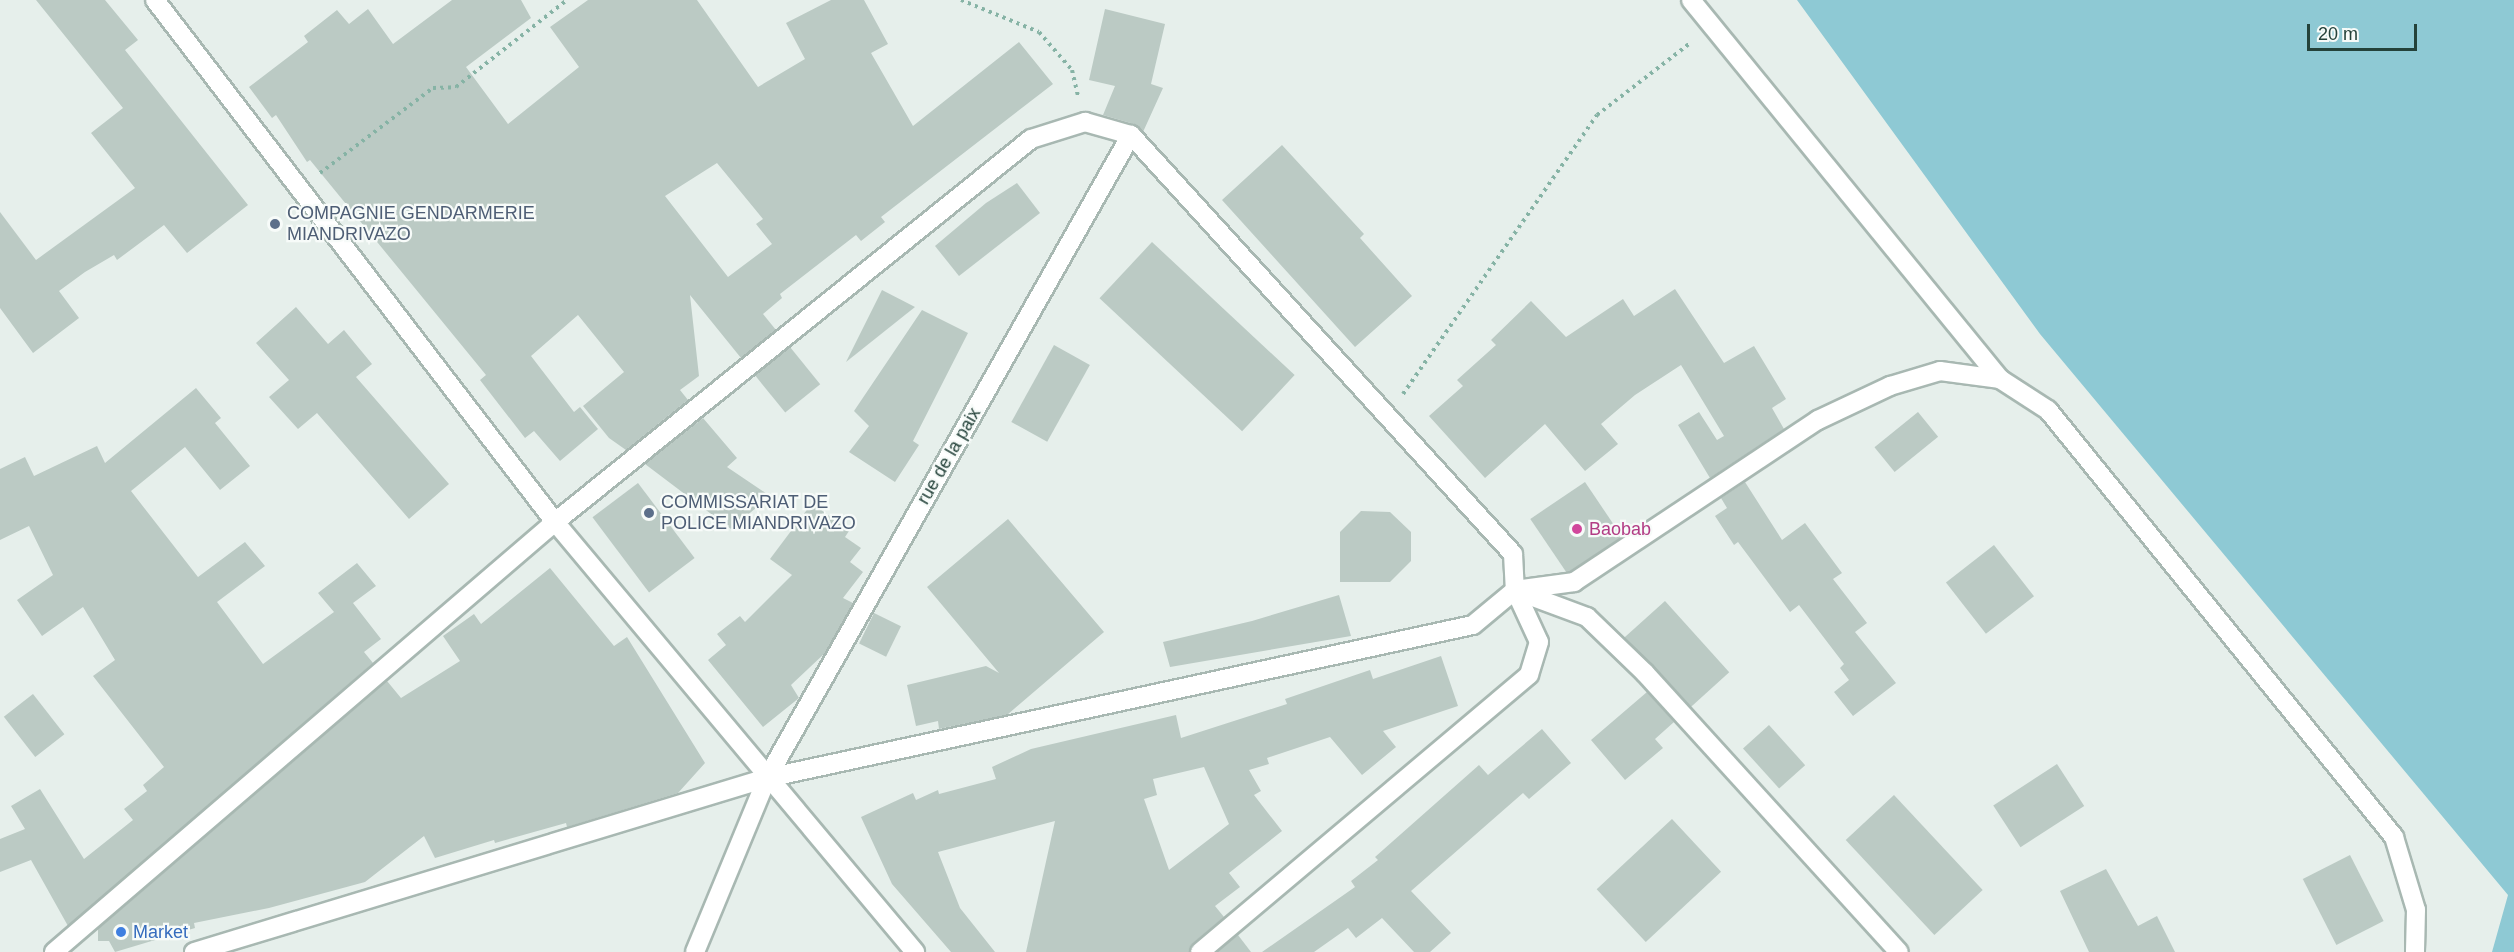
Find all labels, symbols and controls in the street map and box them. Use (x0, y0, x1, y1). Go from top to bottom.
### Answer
scale bar (2310, 12, 2420, 50)
text: 20 m (2318, 24, 2358, 44)
place label: COMPAGNIE GENDARMERIE MIANDRIVAZO (287, 203, 535, 246)
marker: COMPAGNIE GENDARMERIE MIANDRIVAZO (268, 217, 282, 231)
street label: rue de la paix (913, 404, 985, 508)
place label: COMMISSARIAT DE POLICE MIANDRIVAZO (661, 492, 856, 534)
marker: COMMISSARIAT DE POLICE MIANDRIVAZO (642, 506, 656, 520)
place label: Baobab (1589, 518, 1651, 540)
marker: Baobab (1570, 522, 1584, 536)
place label: Market (133, 921, 188, 943)
marker: Market (114, 925, 128, 939)

